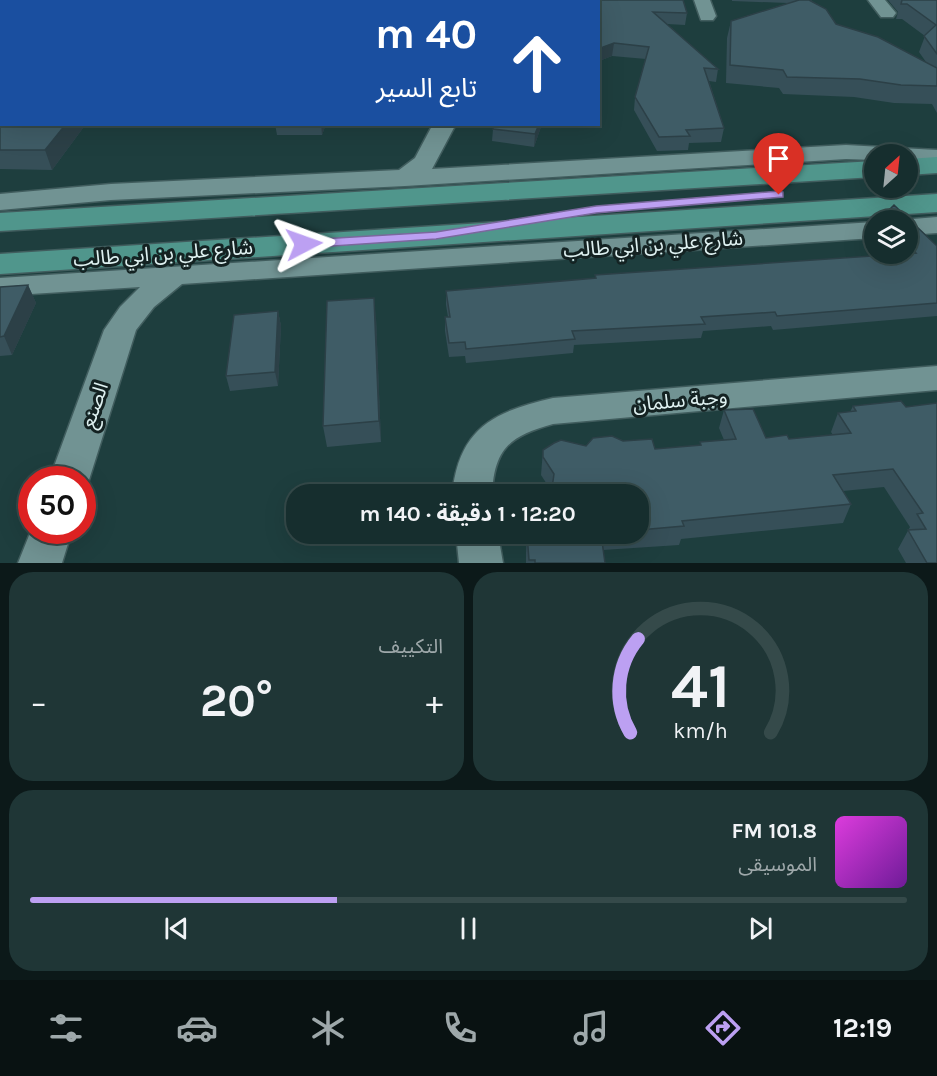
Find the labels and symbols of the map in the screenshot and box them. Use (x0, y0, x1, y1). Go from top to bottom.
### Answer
pin (753, 133, 804, 195)
north arrow (864, 144, 918, 198)
position arrow (272, 212, 336, 276)
street label: شارع علي بن ابي طالب (562, 227, 744, 266)
street label: شارع علي بن ابي طالب (72, 236, 254, 275)
street label: الصنع (76, 379, 116, 432)
street label: وجبة سلمان (632, 385, 728, 416)
speed limit sign: 50 (18, 466, 96, 544)

